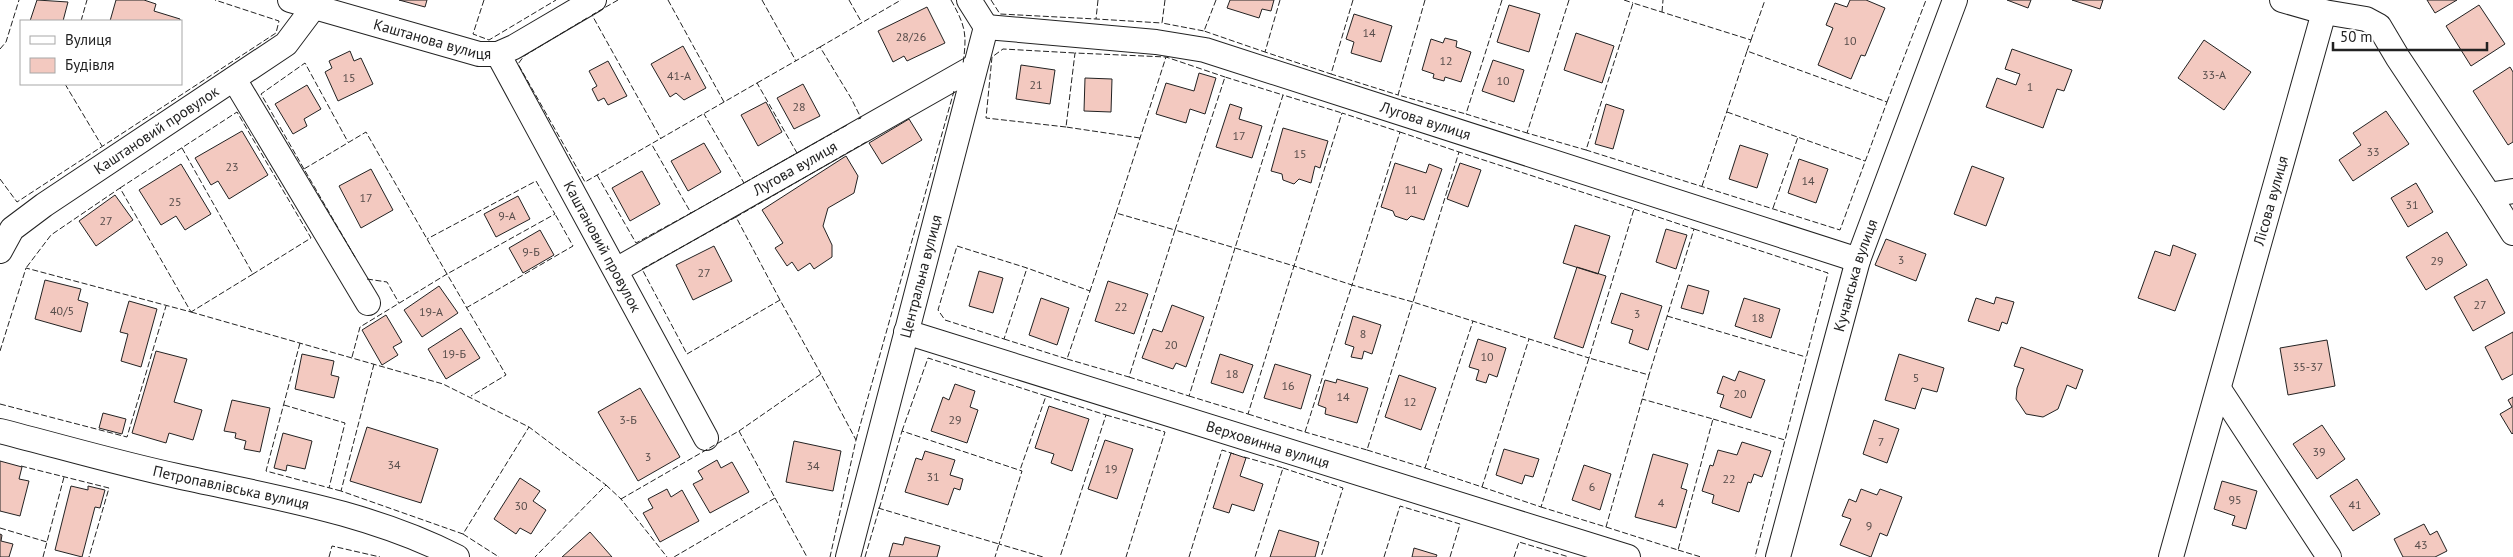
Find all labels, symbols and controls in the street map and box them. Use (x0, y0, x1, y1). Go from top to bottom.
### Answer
street label: Каштанова вулиця (371, 14, 491, 63)
legend (20, 20, 182, 85)
scale bar (2333, 20, 2487, 52)
house number: 14 (1362, 25, 1376, 40)
text: 50 m (2340, 27, 2373, 46)
house number: 28/26 (896, 29, 926, 44)
text: Вулиця (65, 30, 112, 49)
house number: 10 (1843, 33, 1857, 48)
house number: 12 (1439, 53, 1453, 68)
text: Будівля (65, 55, 114, 74)
house number: 33-А (2202, 67, 2226, 82)
house number: 41-А (667, 68, 691, 83)
house number: 15 (342, 70, 356, 85)
house number: 10 (1496, 73, 1510, 88)
house number: 21 (1029, 77, 1043, 92)
house number: 1 (2027, 79, 2033, 94)
street label: Каштановий провулок (90, 81, 223, 178)
street label: Лугова вулиця (1377, 97, 1473, 144)
house number: 28 (792, 99, 806, 114)
house number: 17 (1232, 128, 1246, 143)
street label: Лугова вулиця (748, 136, 841, 200)
house number: 33 (2366, 144, 2380, 159)
house number: 15 (1293, 146, 1307, 161)
street label: Лісова вулиця (2249, 154, 2292, 249)
house number: 23 (225, 159, 239, 174)
house number: 14 (1801, 173, 1815, 188)
street label: Каштановий провулок (560, 177, 646, 316)
house number: 11 (1404, 182, 1418, 197)
house number: 17 (359, 190, 373, 205)
house number: 25 (168, 194, 182, 209)
house number: 31 (2405, 197, 2419, 212)
house number: 9-А (498, 208, 516, 223)
street label: Центральна вулиця (895, 212, 946, 340)
house number: 27 (99, 213, 113, 228)
street label: Кучанська вулиця (1829, 216, 1881, 334)
house number: 9-Б (522, 244, 540, 259)
house number: 3 (1898, 252, 1904, 267)
house number: 29 (2430, 253, 2444, 268)
house number: 27 (697, 265, 711, 280)
house number: 27 (2473, 297, 2487, 312)
house number: 22 (1114, 299, 1128, 314)
house number: 40/5 (50, 303, 74, 318)
house number: 19-А (419, 304, 443, 319)
house number: 3 (1634, 306, 1640, 321)
house number: 18 (1751, 310, 1765, 325)
house number: 8 (1360, 326, 1366, 341)
house number: 20 (1164, 337, 1178, 352)
house number: 19-Б (442, 346, 466, 361)
house number: 10 (1480, 349, 1494, 364)
house number: 35-37 (2293, 359, 2323, 374)
house number: 18 (1225, 366, 1239, 381)
house number: 5 (1913, 370, 1919, 385)
house number: 16 (1281, 378, 1295, 393)
house number: 20 (1733, 386, 1747, 401)
house number: 14 (1336, 389, 1350, 404)
house number: 12 (1403, 394, 1417, 409)
house number: 3-Б (619, 412, 637, 427)
house number: 29 (948, 412, 962, 427)
street label: Верховинна вулиця (1204, 416, 1332, 472)
house number: 7 (1878, 434, 1884, 449)
house number: 39 (2312, 444, 2326, 459)
house number: 3 (645, 449, 651, 464)
house number: 34 (387, 457, 401, 472)
house number: 34 (806, 458, 820, 473)
street label: Петропавлівська вулиця (151, 461, 311, 514)
house number: 19 (1104, 461, 1118, 476)
house number: 31 (926, 469, 940, 484)
house number: 22 (1722, 471, 1736, 486)
house number: 6 (1589, 479, 1595, 494)
house number: 95 (2228, 492, 2242, 507)
house number: 4 (1658, 495, 1665, 510)
house number: 41 (2348, 497, 2362, 512)
house number: 30 (514, 498, 528, 513)
house number: 9 (1866, 518, 1872, 533)
house number: 43 (2414, 537, 2428, 552)

